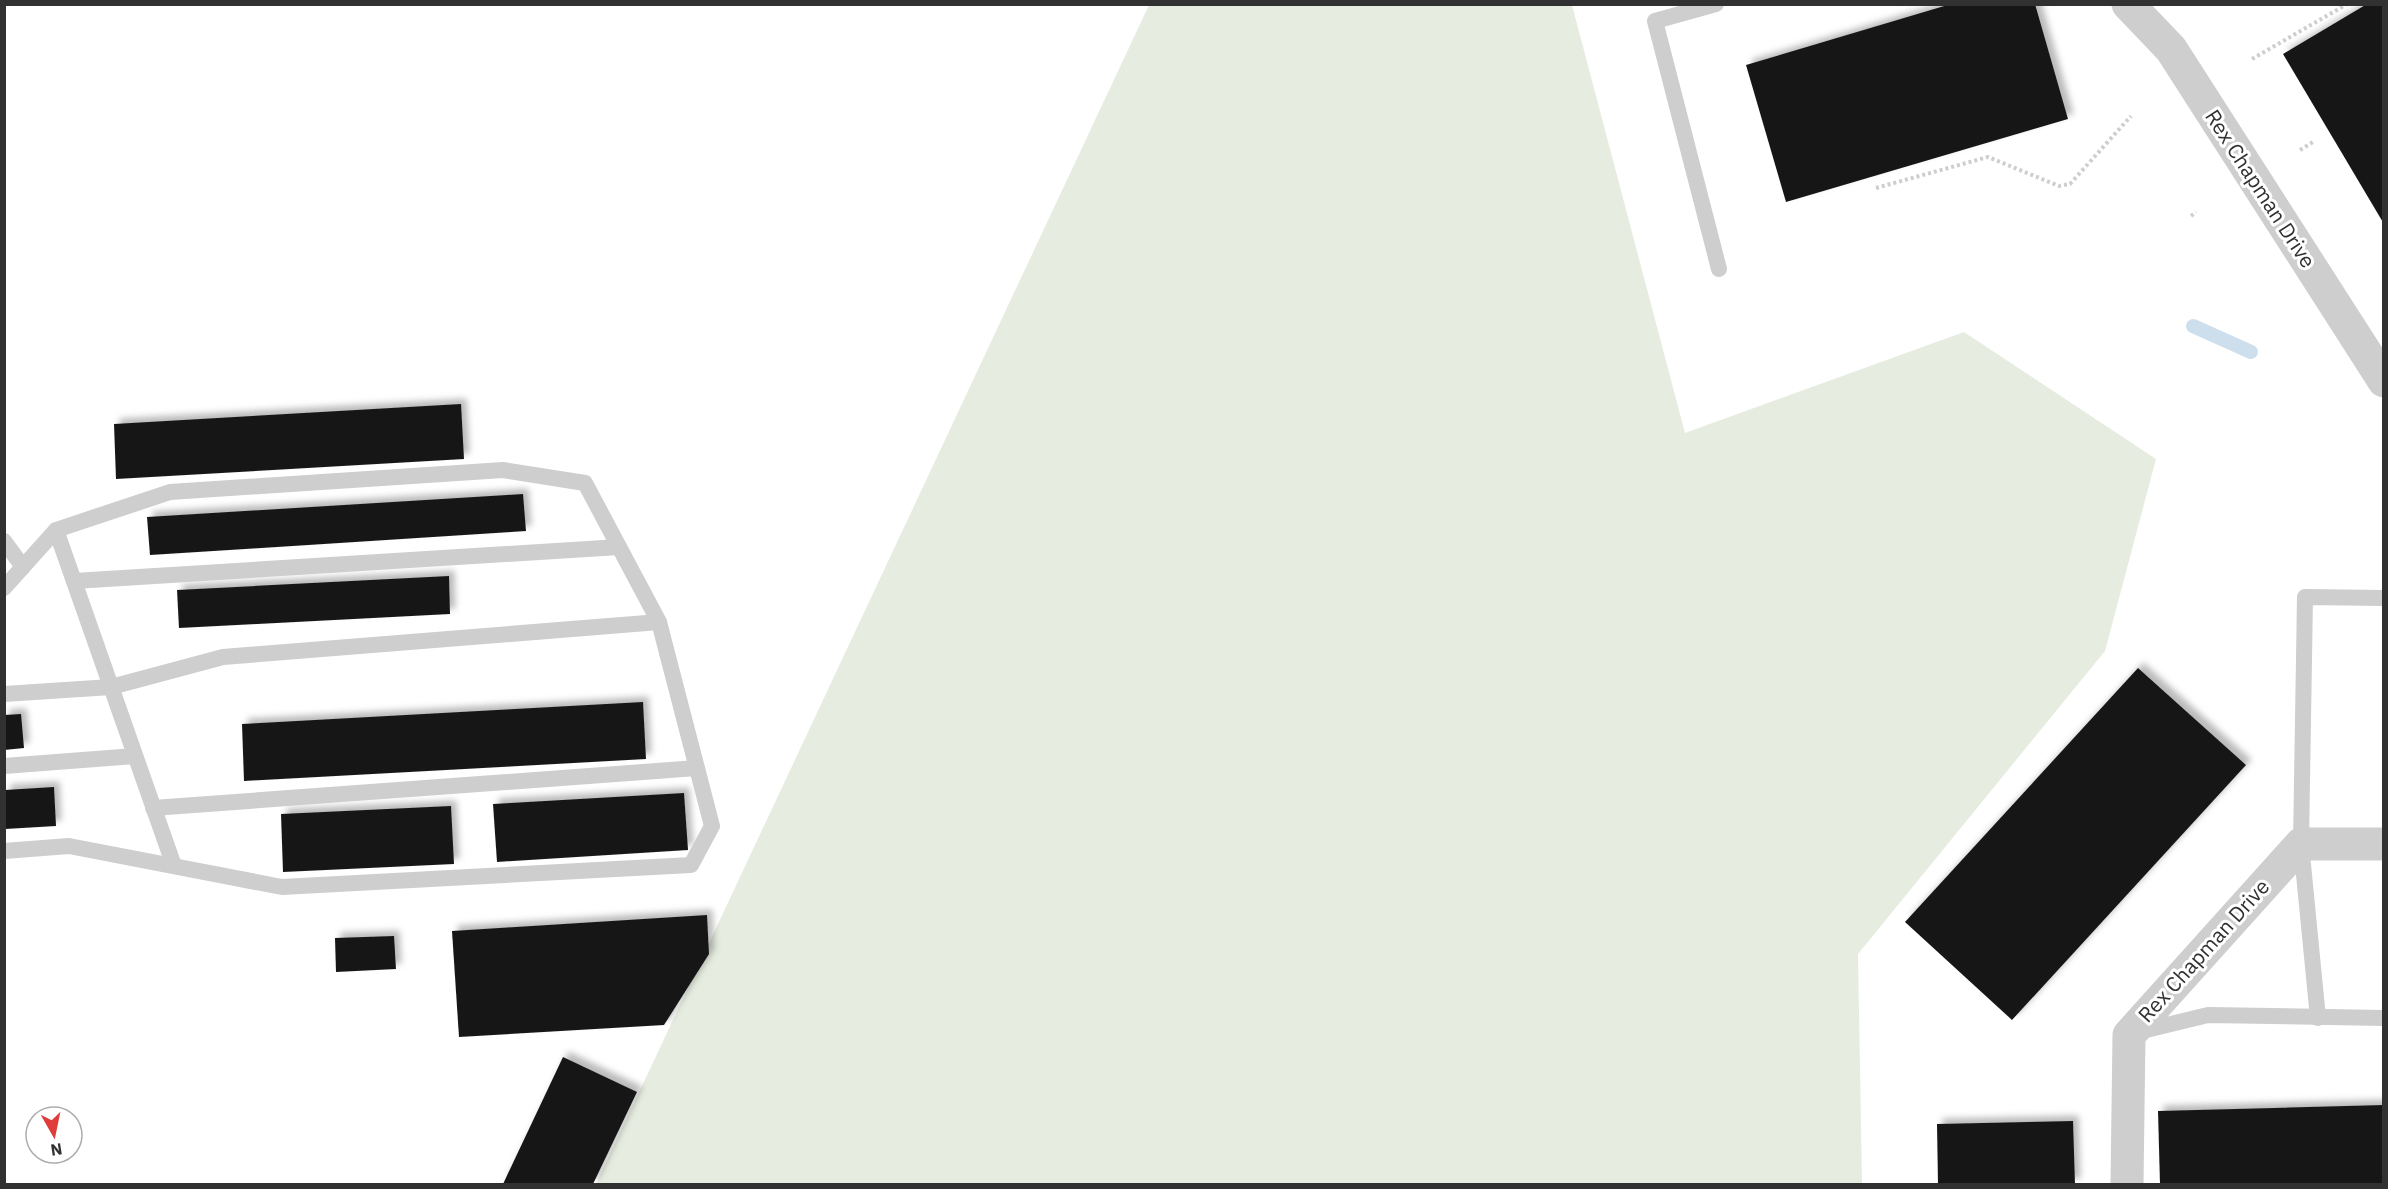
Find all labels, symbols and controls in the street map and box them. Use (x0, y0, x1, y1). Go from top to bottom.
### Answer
street label: Rex Chapman Drive (2199, 104, 2323, 273)
street label: Rex Chapman Drive (2131, 873, 2275, 1028)
north arrow (24, 1105, 84, 1165)
text: N (49, 1139, 64, 1161)

